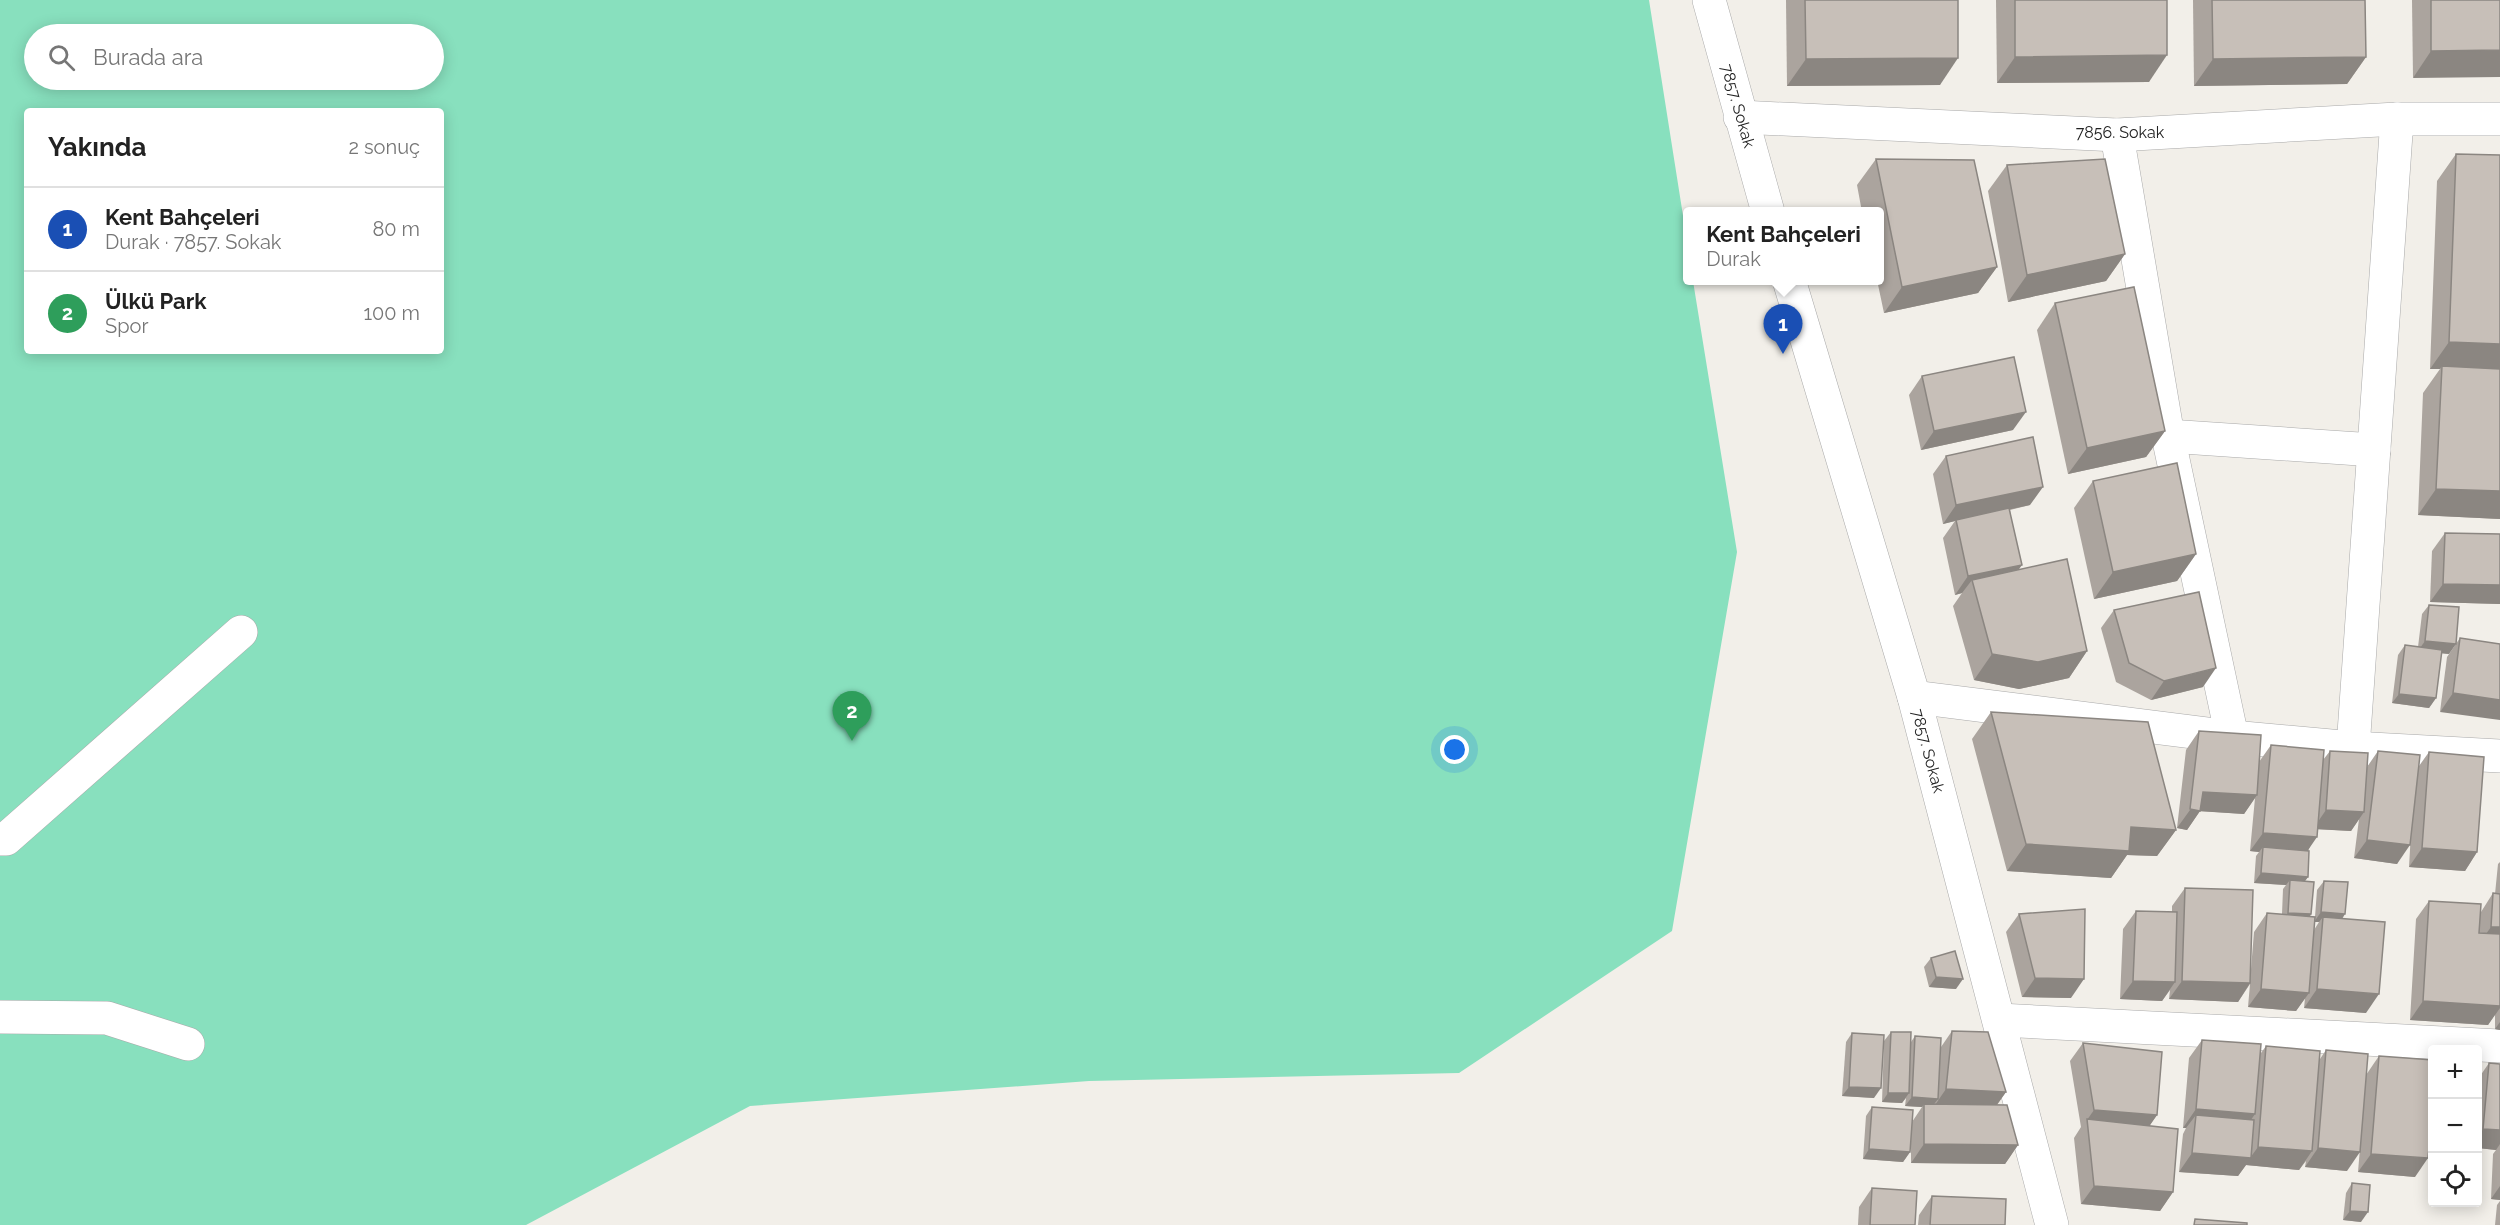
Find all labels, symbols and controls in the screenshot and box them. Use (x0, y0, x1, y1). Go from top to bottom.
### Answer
search box (24, 24, 444, 90)
icon: search (45, 41, 78, 74)
text: Burada ara (93, 44, 203, 70)
street label: 7857. Sokak (1717, 62, 1759, 151)
street label: 7856. Sokak (2076, 123, 2165, 142)
text: Yakında (48, 132, 146, 162)
text: 2 sonuç (348, 135, 420, 159)
text: Kent Bahçeleri (105, 204, 260, 230)
popup (1683, 207, 1884, 285)
text: 1 (63, 217, 72, 241)
text: 80 m (372, 217, 420, 241)
text: Kent Bahçeleri (1706, 221, 1861, 247)
text: Durak · 7857. Sokak (105, 230, 281, 254)
text: Durak (1706, 247, 1761, 271)
text: Ülkü Park (105, 288, 207, 314)
text: 2 (62, 301, 73, 325)
text: 100 m (363, 301, 420, 325)
pin: 1 (1764, 304, 1802, 354)
text: Spor (105, 314, 148, 338)
pin: 2 (832, 692, 872, 741)
street label: 7857. Sokak (1908, 707, 1948, 796)
your location (1440, 735, 1469, 764)
map controls (2428, 1045, 2482, 1207)
button: + (2428, 1045, 2482, 1099)
button: − (2428, 1099, 2482, 1153)
button: locate (2428, 1153, 2482, 1207)

